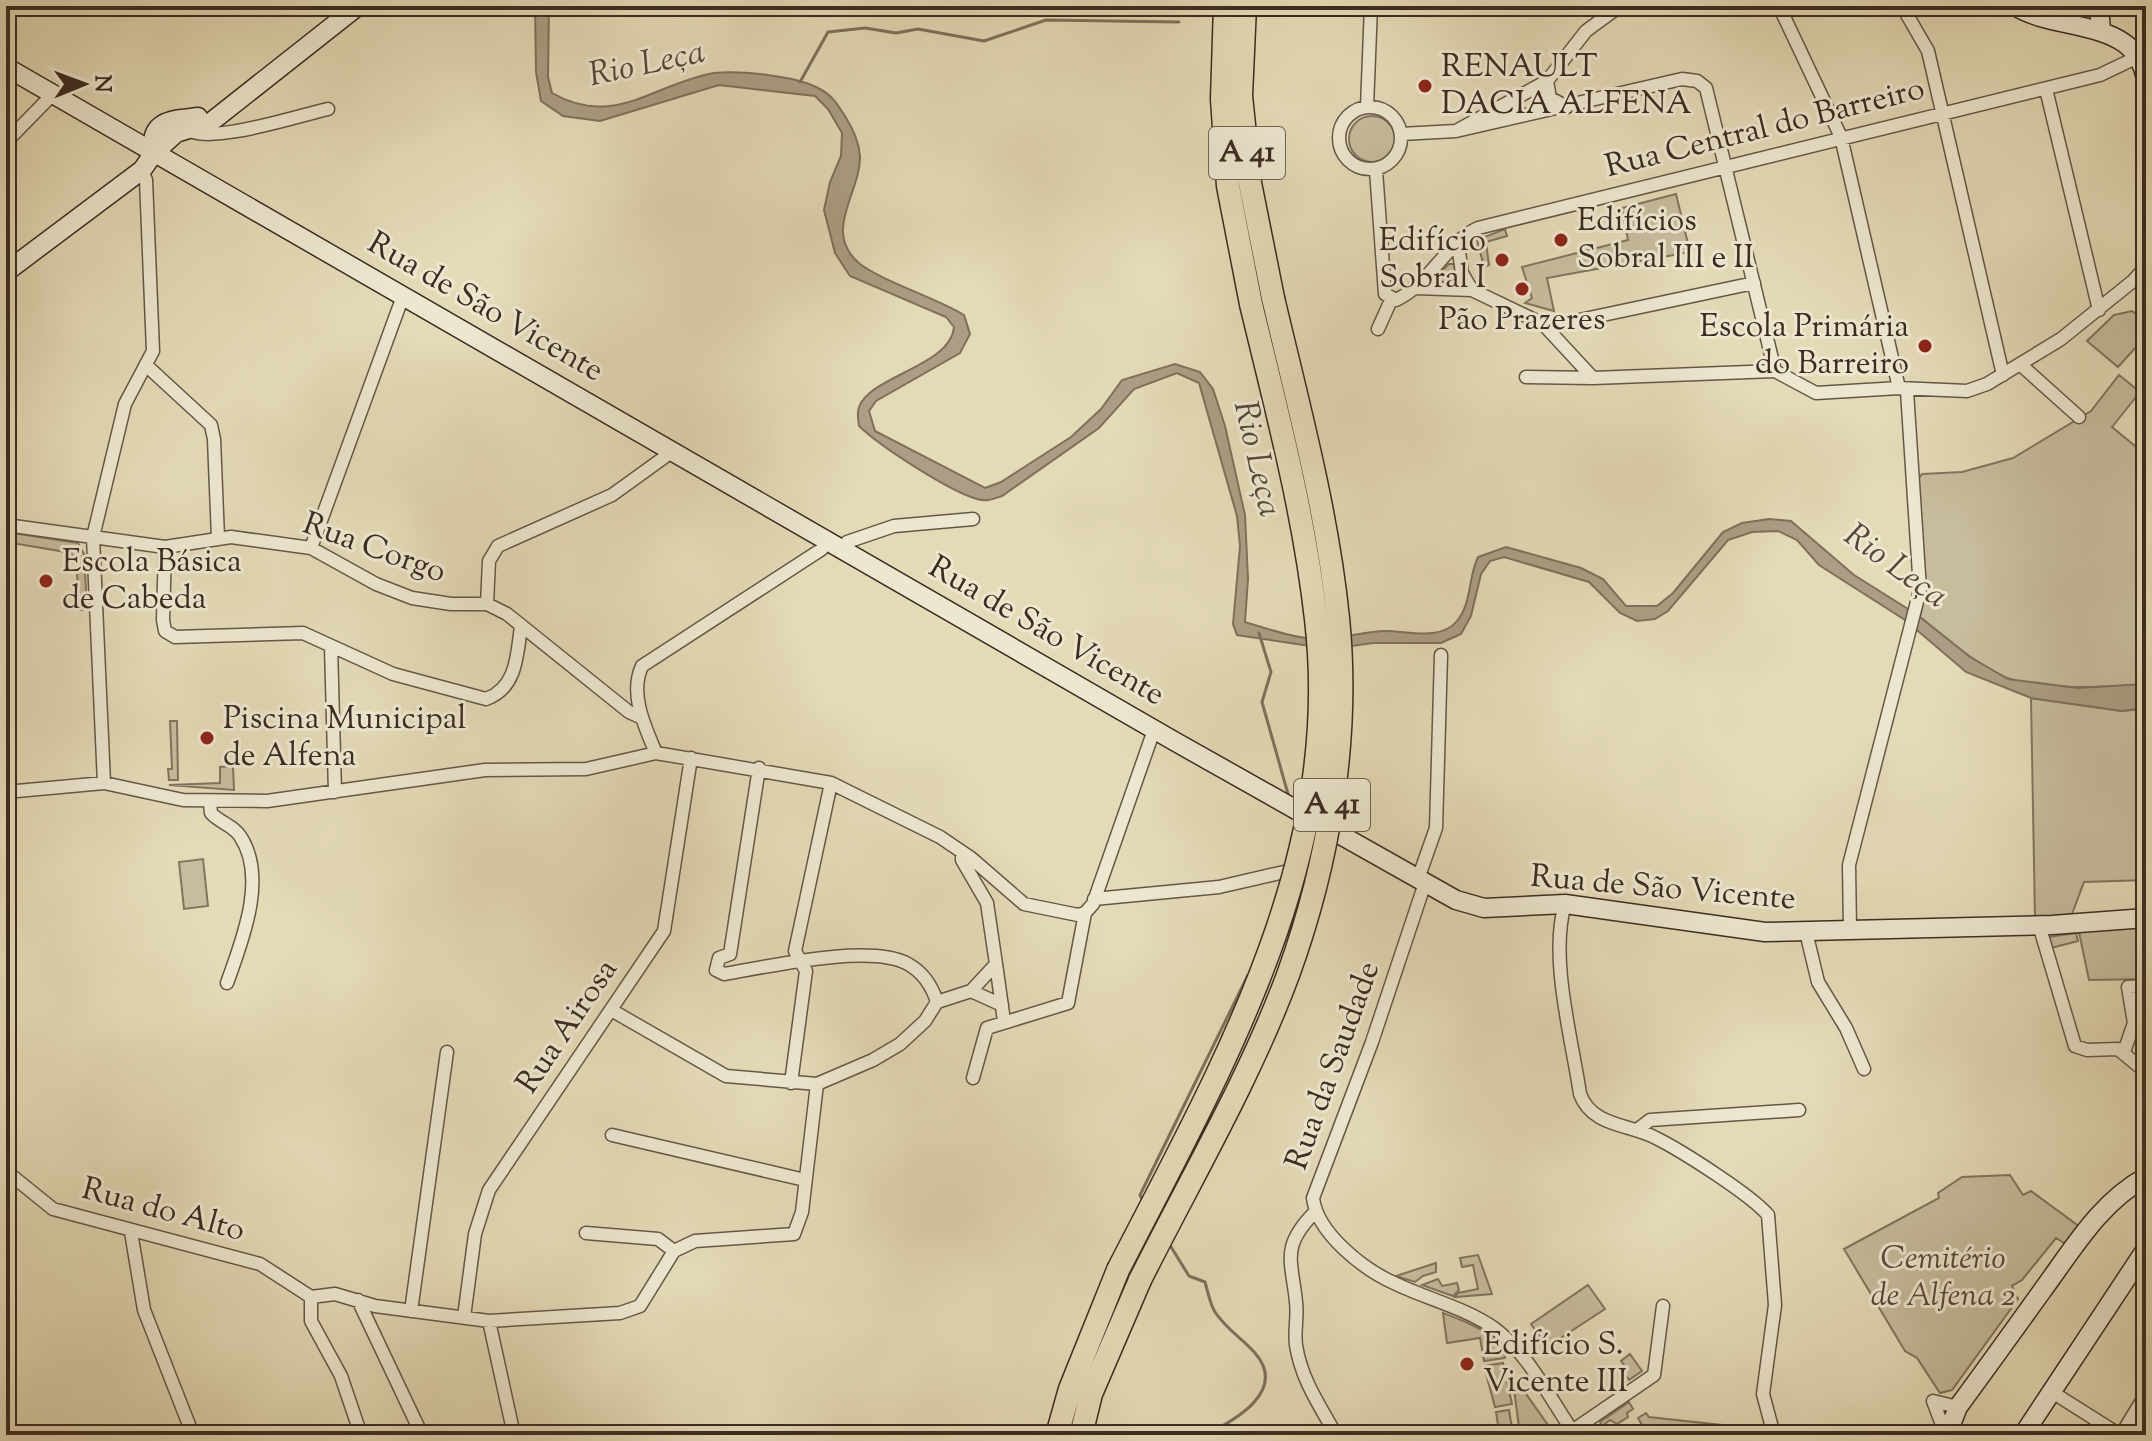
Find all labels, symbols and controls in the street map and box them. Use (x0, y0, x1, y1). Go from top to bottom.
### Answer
water label: Rio Leça (584, 29, 710, 101)
north arrow (44, 44, 124, 124)
place label: RENAULT DACIA ALFENA (1441, 45, 1692, 128)
street label: Rua Central do Barreiro (1600, 67, 1930, 191)
text: N (85, 75, 117, 93)
marker: RENAULT DACIA ALFENA (1416, 77, 1434, 95)
road number: A 41 (1209, 127, 1285, 179)
place label: Edifícios Sobral III e II (1577, 199, 1754, 282)
place label: Edifício Sobral I (1379, 219, 1486, 302)
street label: Rua de São Vicente (358, 222, 612, 394)
marker: Edifícios Sobral III e II (1552, 231, 1570, 249)
marker: Edifício Sobral I (1493, 251, 1511, 269)
marker: Pão Prazeres (1513, 280, 1531, 298)
place label: Pão Prazeres (1438, 298, 1606, 344)
place label: Escola Primária do Barreiro (1699, 305, 1909, 388)
marker: Escola Primária do Barreiro (1916, 337, 1934, 355)
water label: Rio Leça (1219, 396, 1293, 522)
street label: Rua Corgo (296, 502, 452, 596)
water label: Rio Leça (1833, 513, 1957, 621)
place label: Escola Básica de Cabeda (62, 540, 242, 623)
street label: Rua de São Vicente (919, 546, 1173, 718)
marker: Escola Básica de Cabeda (37, 572, 55, 590)
place label: Piscina Municipal de Alfena (223, 697, 466, 780)
marker: Piscina Municipal de Alfena (198, 729, 216, 747)
road number: A 41 (1294, 779, 1370, 831)
street label: Rua de São Vicente (1529, 854, 1797, 924)
street label: Rua Airosa (506, 950, 630, 1104)
street label: Rua da Saudade (1275, 955, 1393, 1177)
street label: Rua do Alto (76, 1167, 250, 1255)
park label: Cemitério de Alfena 2 (1871, 1237, 2015, 1320)
place label: Edifício S. Vicente III (1483, 1323, 1628, 1406)
marker: Edifício S. Vicente III (1458, 1355, 1476, 1373)

